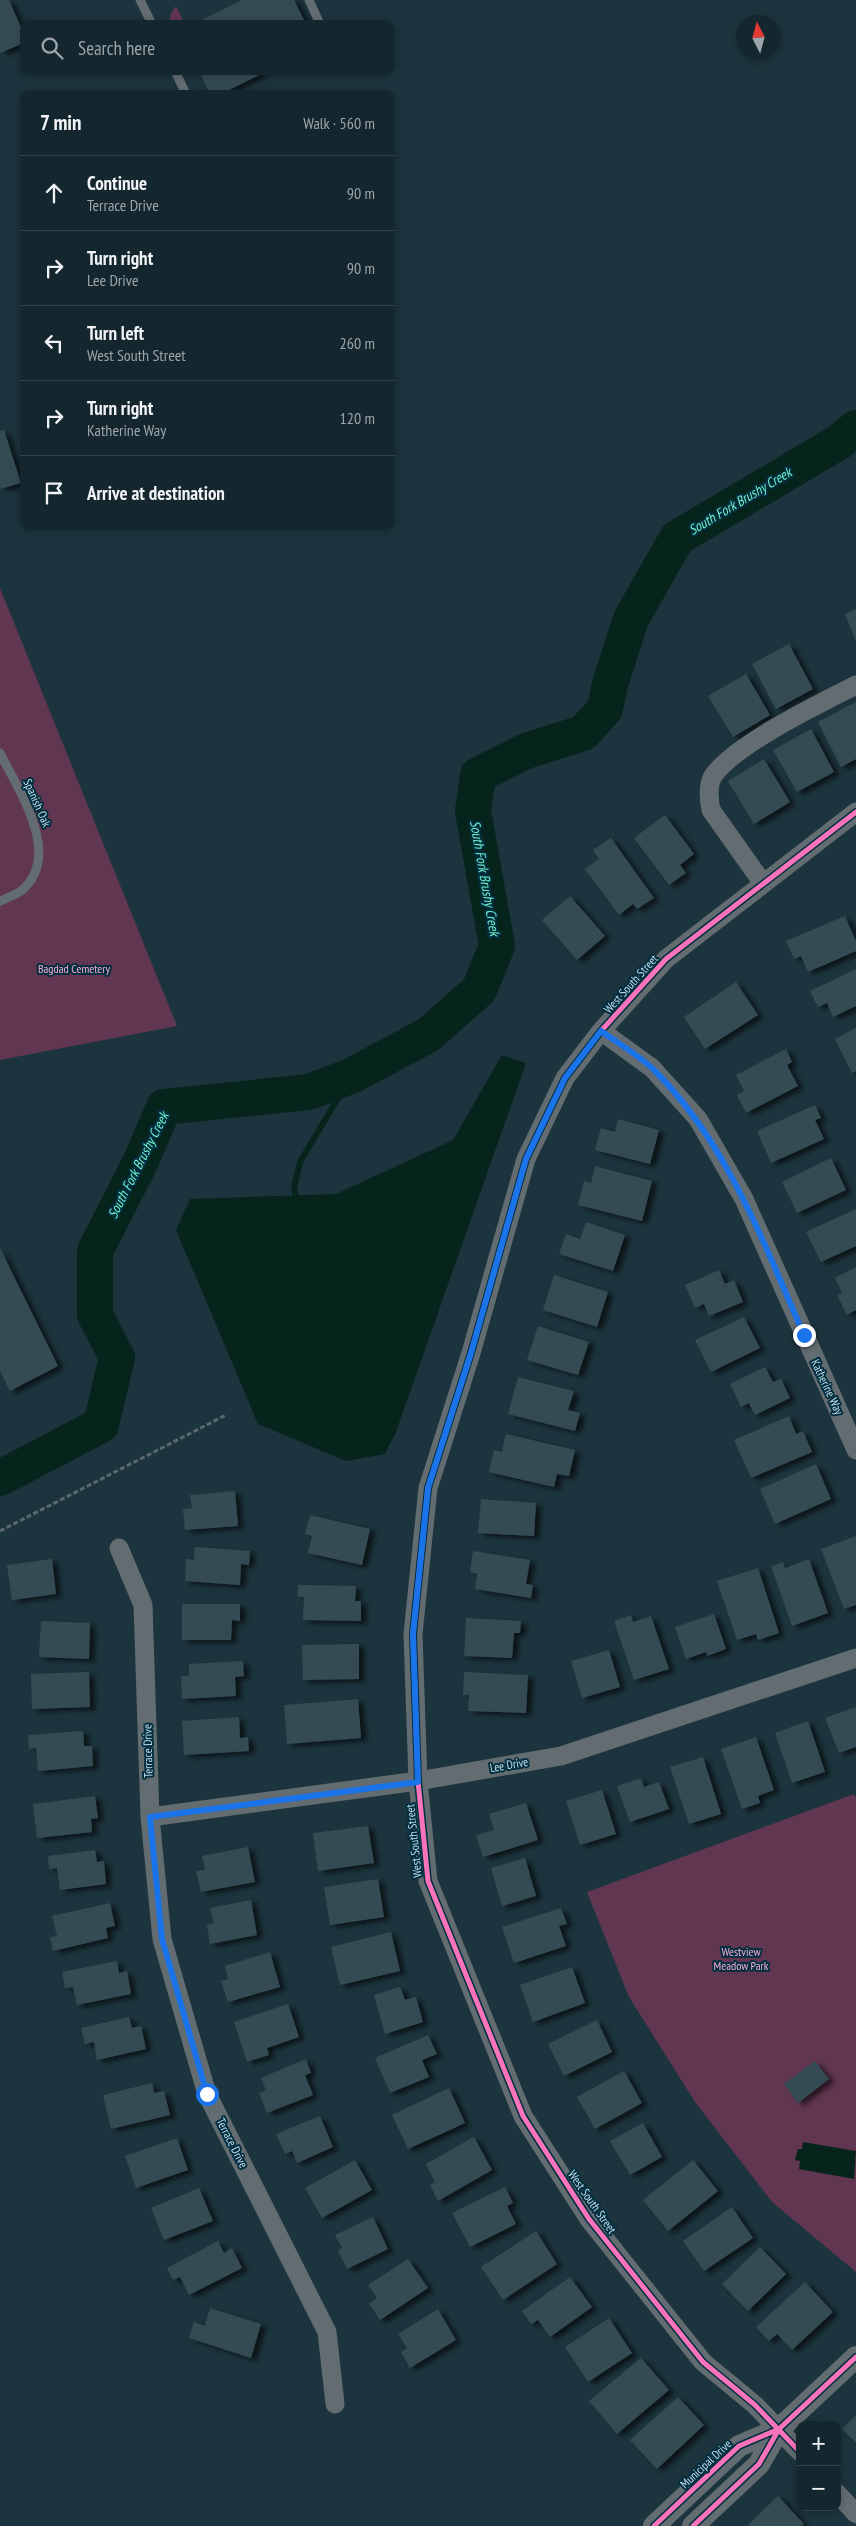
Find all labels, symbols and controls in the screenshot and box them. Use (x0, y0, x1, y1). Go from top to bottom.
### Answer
north arrow (736, 15, 781, 60)
search box (20, 20, 395, 75)
icon: search (38, 34, 66, 62)
text: Search here (78, 36, 155, 60)
text: 7 min (40, 109, 82, 136)
text: Walk · 560 m (303, 113, 375, 133)
text: Continue (87, 171, 147, 195)
icon: ahead (40, 179, 68, 207)
text: 90 m (347, 183, 375, 203)
text: Terrace Drive (87, 195, 159, 215)
text: Turn right (87, 246, 153, 270)
icon: right (40, 254, 68, 282)
text: 90 m (347, 258, 375, 278)
text: Lee Drive (87, 270, 139, 290)
text: Turn left (87, 321, 144, 345)
icon: left (40, 329, 68, 357)
text: 260 m (340, 333, 375, 353)
text: West South Street (87, 345, 186, 365)
text: Turn right (87, 396, 153, 420)
icon: right (40, 404, 68, 432)
text: 120 m (340, 408, 375, 428)
text: Katherine Way (87, 420, 166, 440)
water label: South Fork Brushy Creek (685, 462, 796, 539)
icon: arrive (40, 479, 68, 507)
text: Arrive at destination (87, 481, 225, 505)
street label: Spanish Oak (20, 776, 55, 829)
water label: South Fork Brushy Creek (466, 819, 504, 939)
street label: West South Street (600, 951, 661, 1016)
park label: Bagdad Cemetery (38, 961, 111, 976)
water label: South Fork Brushy Creek (103, 1107, 173, 1221)
route end (793, 1324, 816, 1347)
street label: Katherine Way (808, 1357, 847, 1417)
street label: Terrace Drive (140, 1724, 155, 1778)
street label: Lee Drive (489, 1754, 529, 1775)
street label: West South Street (402, 1803, 425, 1879)
park label: Westview Meadow Park (714, 1944, 769, 1973)
route start (196, 2083, 219, 2106)
street label: Terrace Drive (214, 2115, 251, 2170)
street label: West South Street (565, 2167, 620, 2237)
map controls (796, 2421, 841, 2511)
button: + (796, 2421, 841, 2466)
street label: Municipal Drive (677, 2436, 734, 2491)
button: − (796, 2466, 841, 2511)

